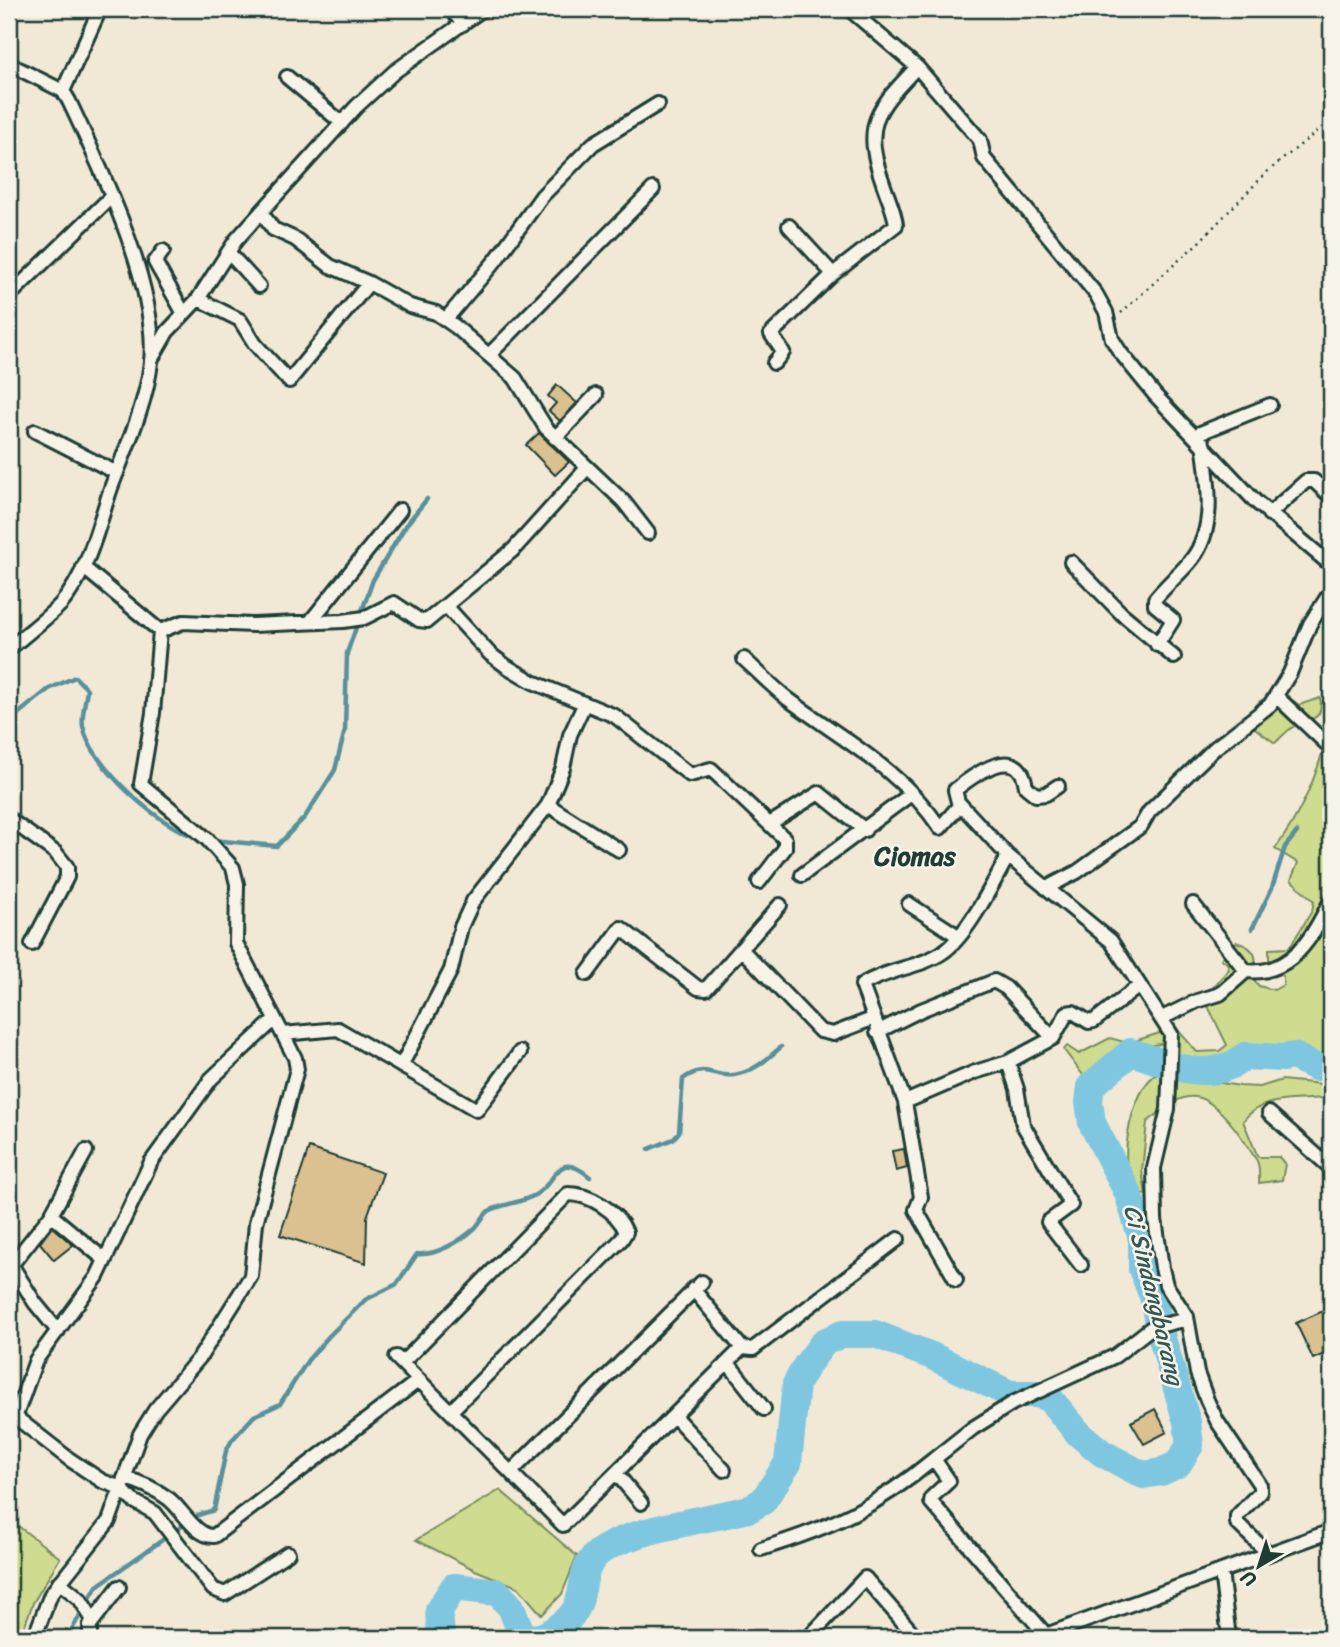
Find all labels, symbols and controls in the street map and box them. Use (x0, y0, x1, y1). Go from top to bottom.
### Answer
district label: Ciomas (873, 833, 957, 879)
water label: Ci Sindangbarang (1111, 1201, 1197, 1392)
north arrow (1224, 1532, 1294, 1602)
text: U (1232, 1561, 1264, 1596)

